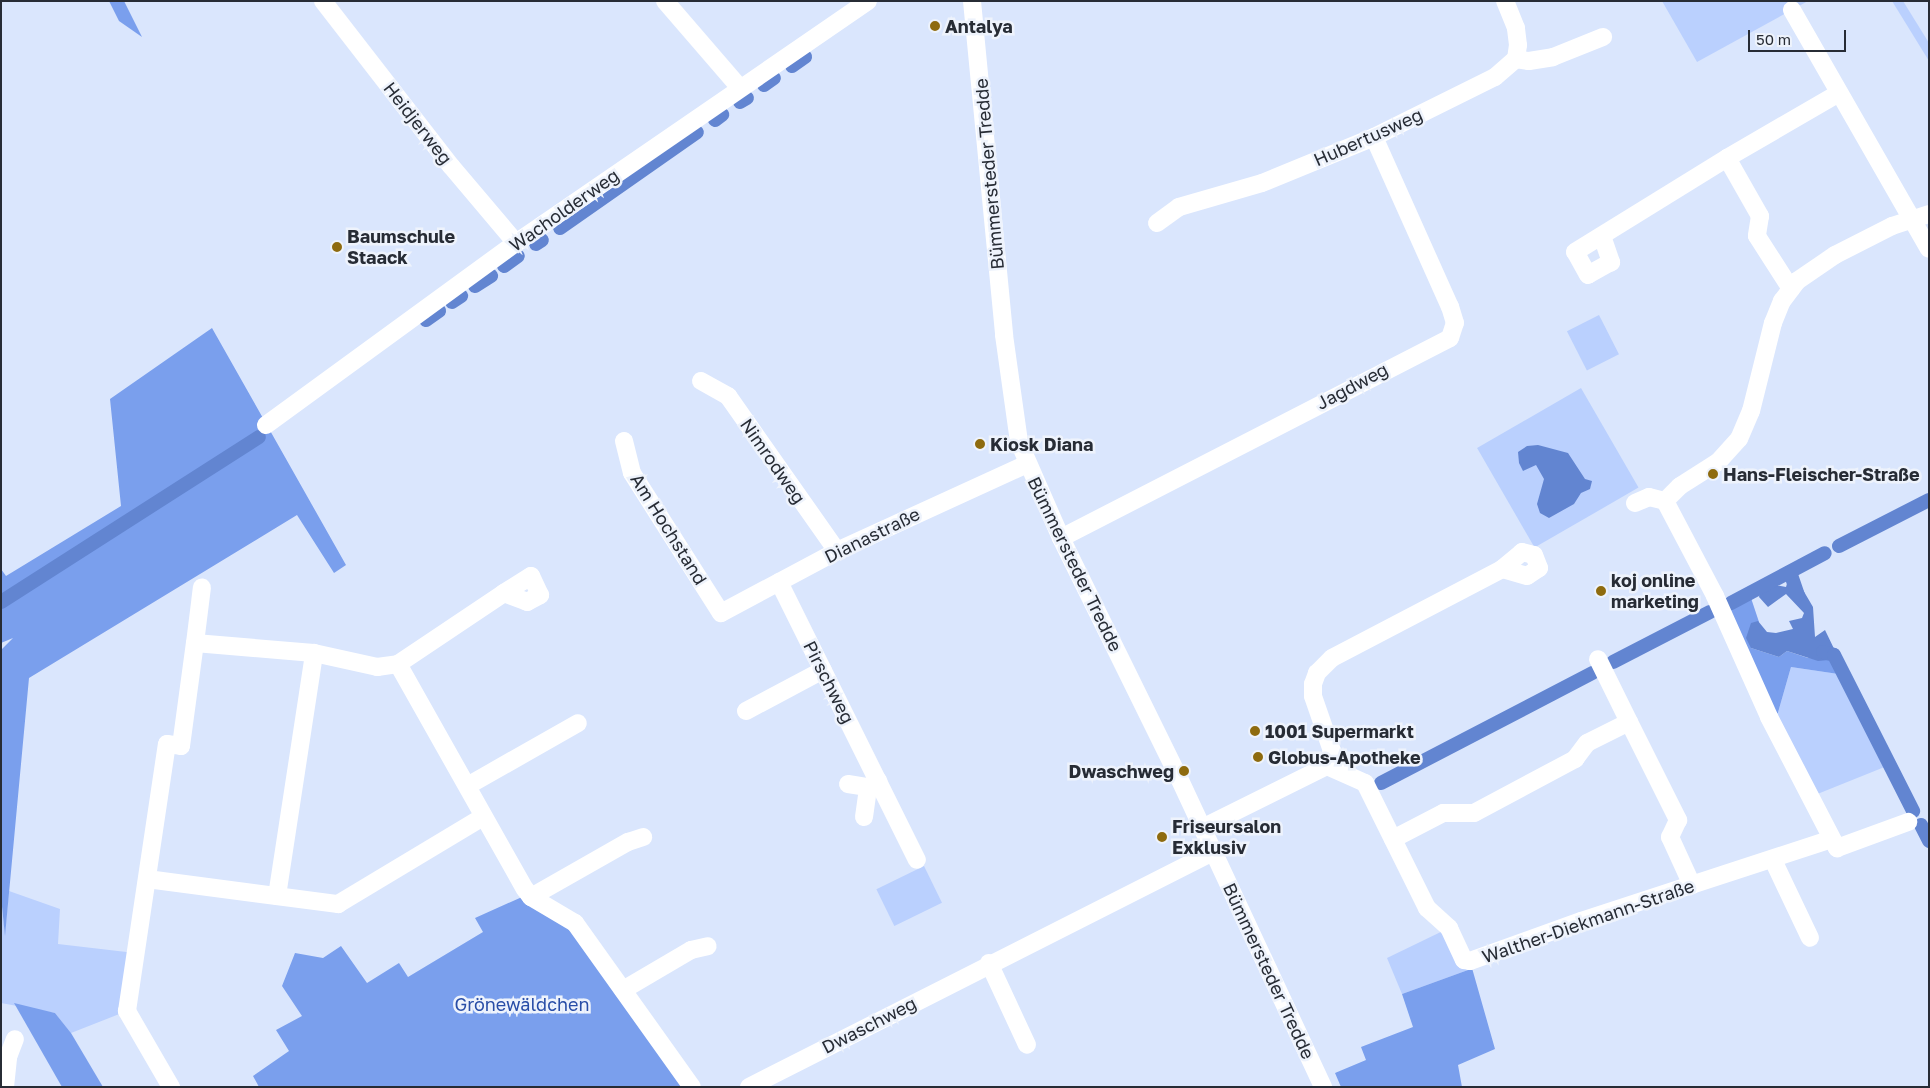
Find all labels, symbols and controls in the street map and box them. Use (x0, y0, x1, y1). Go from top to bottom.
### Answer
place label: Antalya (945, 15, 1013, 37)
marker: Antalya (929, 20, 941, 32)
scale bar (1750, 20, 1848, 52)
text: 50 m (1756, 30, 1791, 48)
street label: Bümmersteder Tredde (970, 77, 1008, 271)
street label: Heidjerweg (379, 78, 457, 168)
street label: Hubertusweg (1310, 103, 1426, 171)
street label: Wacholderweg (505, 164, 623, 256)
place label: Baumschule Staack (347, 226, 455, 268)
marker: Baumschule Staack (331, 241, 343, 253)
street label: Jagdweg (1312, 358, 1392, 414)
street label: Nimrodweg (736, 414, 810, 508)
place label: Kiosk Diana (990, 433, 1093, 455)
marker: Kiosk Diana (974, 438, 986, 450)
place label: Hans-Fleischer-Straße (1723, 463, 1920, 485)
marker: Hans-Fleischer-Straße (1707, 468, 1719, 480)
street label: Am Hochstand (626, 469, 712, 589)
street label: Bümmersteder Tredde (1023, 473, 1127, 655)
street label: Dianastraße (821, 503, 923, 567)
place label: koj online marketing (1611, 570, 1699, 612)
marker: koj online marketing (1595, 585, 1607, 597)
street label: Pirschweg (799, 637, 859, 727)
place label: 1001 Supermarkt (1265, 720, 1414, 742)
marker: 1001 Supermarkt (1249, 725, 1261, 737)
place label: Globus-Apotheke (1268, 746, 1421, 768)
marker: Globus-Apotheke (1252, 751, 1264, 763)
place label: Dwaschweg (1069, 760, 1174, 782)
marker: Dwaschweg (1178, 765, 1190, 777)
place label: Friseursalon Exklusiv (1172, 816, 1281, 859)
marker: Friseursalon Exklusiv (1156, 831, 1168, 843)
street label: Walther-Diekmann-Straße (1479, 874, 1697, 968)
street label: Bümmersteder Tredde (1219, 879, 1319, 1063)
street label: Dwaschweg (818, 992, 920, 1058)
park label: Grönewäldchen (454, 993, 590, 1015)

